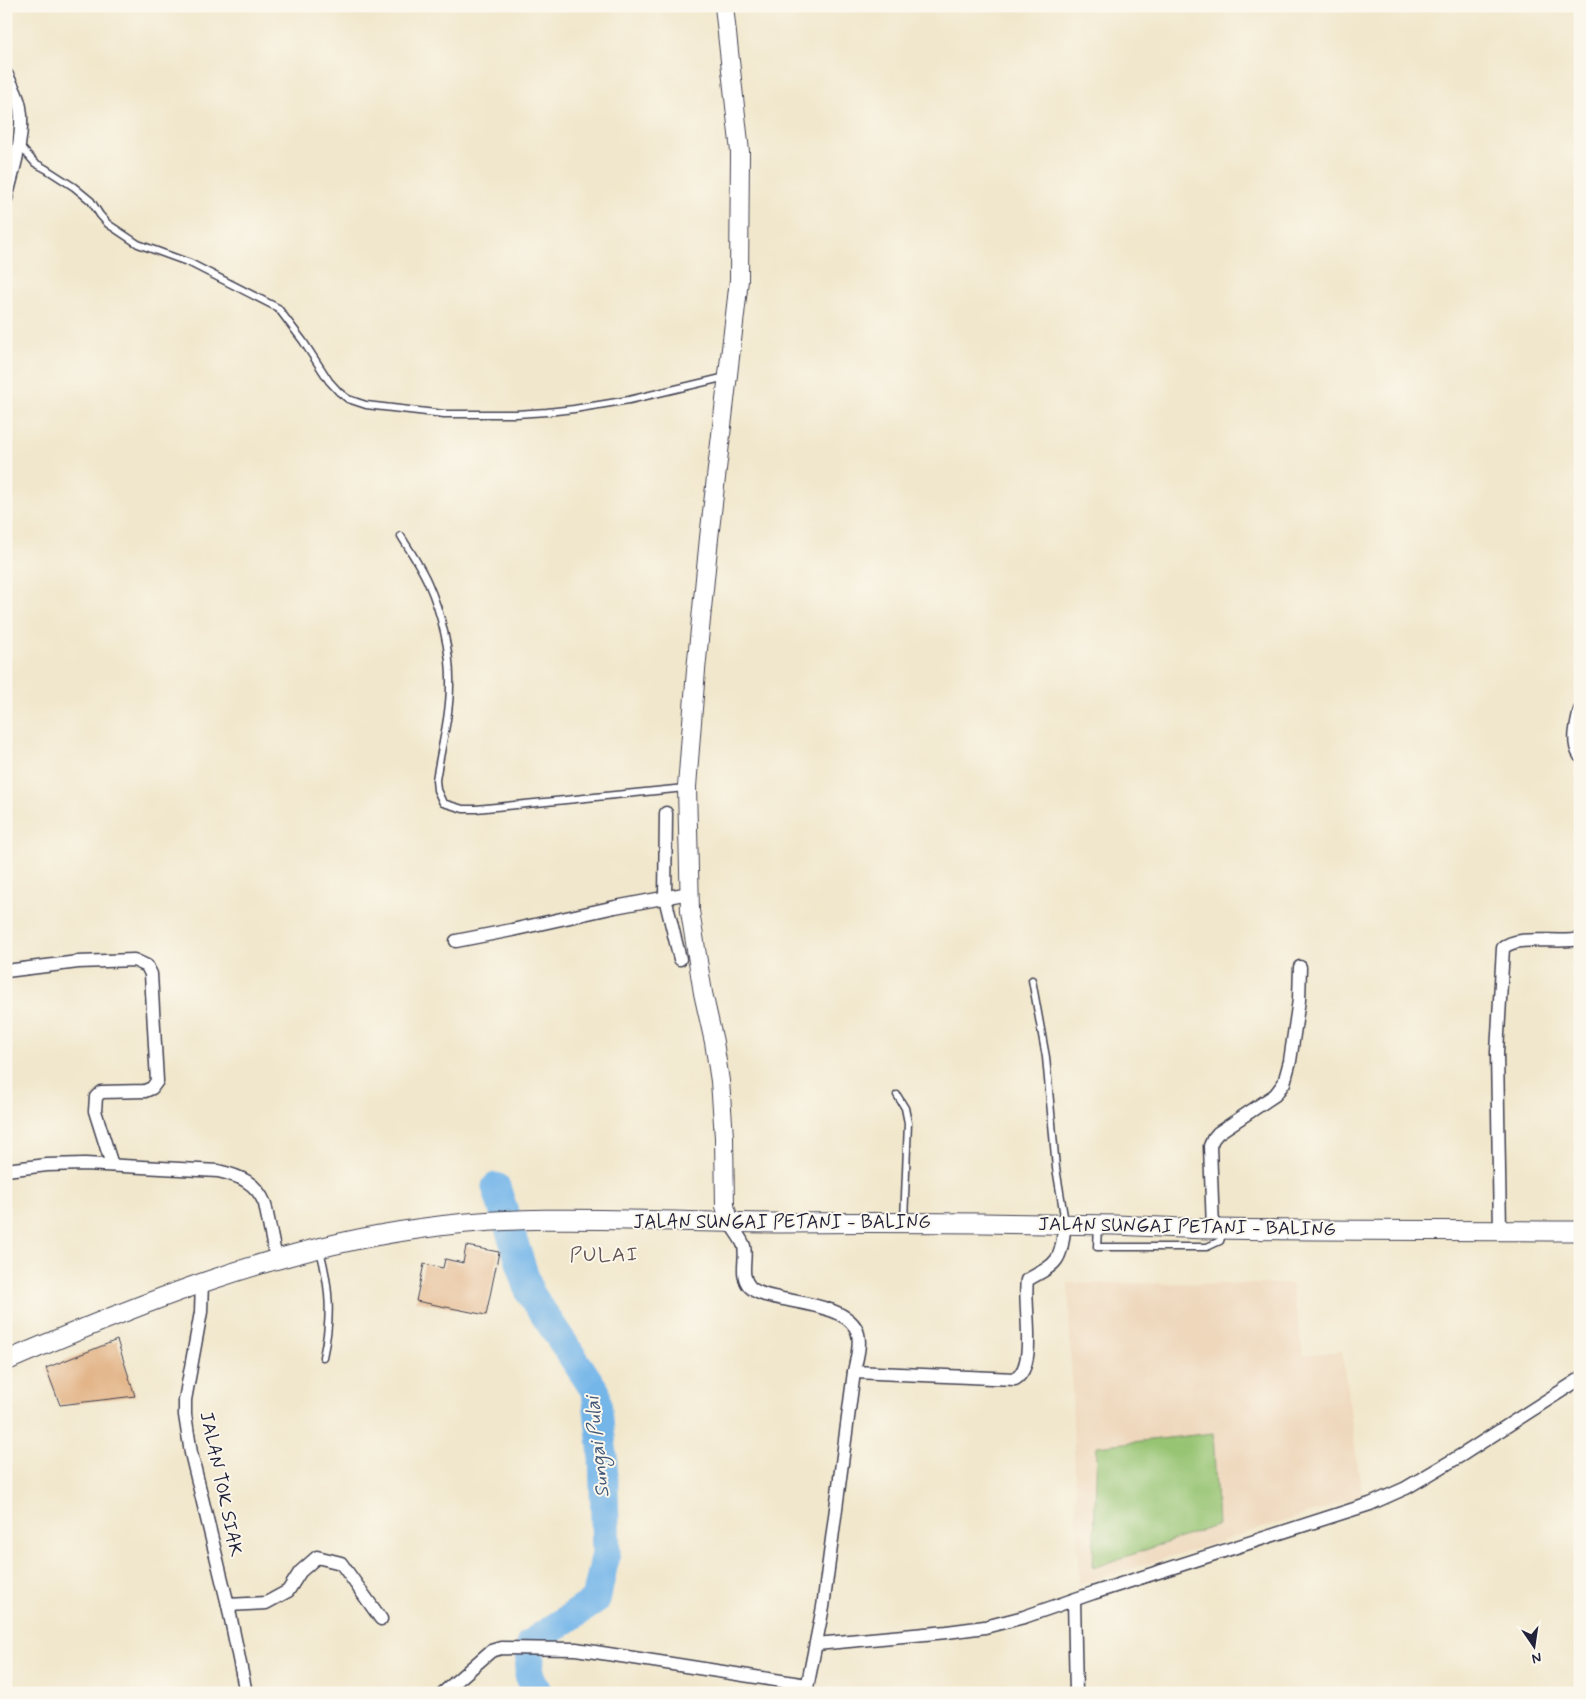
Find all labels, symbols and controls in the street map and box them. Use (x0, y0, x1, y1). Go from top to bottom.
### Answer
street label: JALAN SUNGAI PETANI - BALING (633, 1210, 931, 1235)
street label: JALAN SUNGAI PETANI - BALING (1038, 1212, 1336, 1242)
district label: PULAI (570, 1241, 638, 1269)
water label: Sungai Pulai (579, 1393, 619, 1499)
street label: JALAN TOK SIAK (193, 1409, 249, 1559)
north arrow (1508, 1622, 1558, 1672)
text: N (1530, 1648, 1543, 1668)

